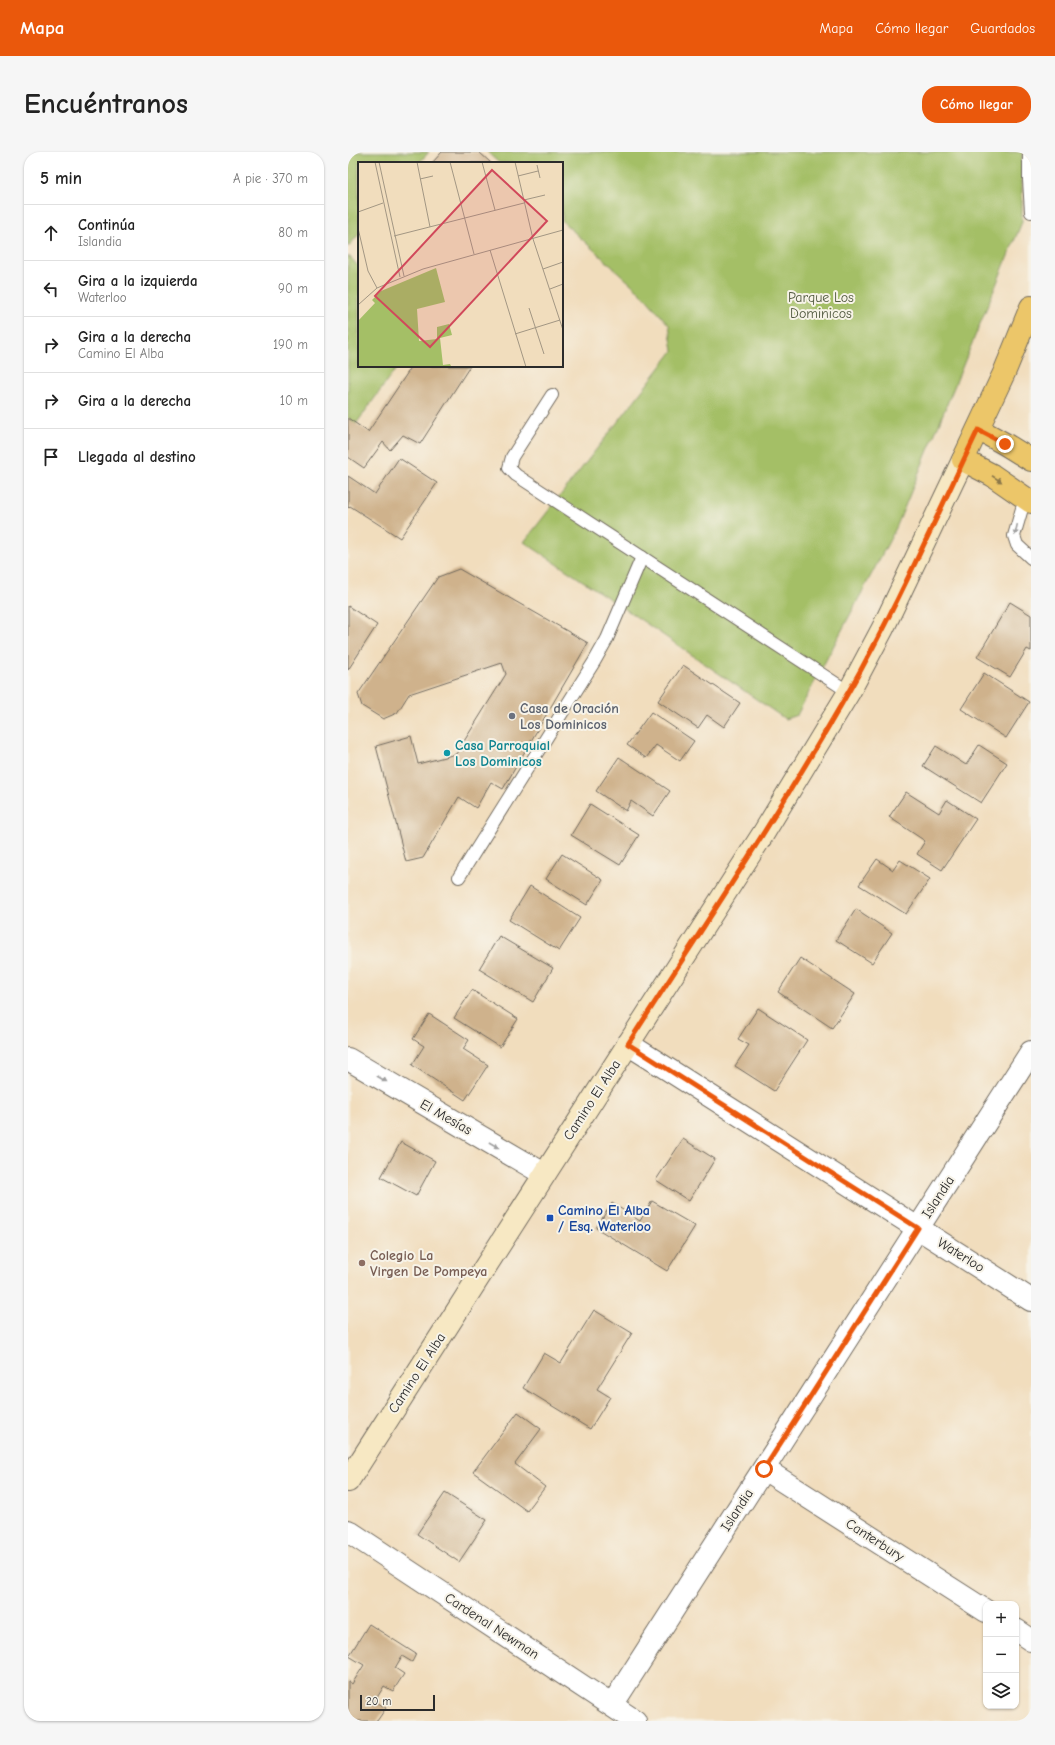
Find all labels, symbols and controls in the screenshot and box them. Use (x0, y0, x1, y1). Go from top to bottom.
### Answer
text: Mapa (20, 17, 65, 39)
text: Mapa (820, 20, 853, 37)
text: Cómo llegar (875, 20, 948, 37)
text: Guardados (970, 20, 1035, 37)
button: Cómo llegar (922, 86, 1031, 123)
text: Encuéntranos (24, 88, 188, 120)
inset map (358, 162, 563, 367)
text: 5 min (40, 169, 82, 188)
text: A pie · 370 m (233, 171, 308, 186)
text: Continúa (78, 216, 135, 234)
icon: ahead (40, 222, 62, 244)
text: 80 m (278, 225, 308, 240)
text: Islandia (78, 234, 122, 249)
text: Gira a la izquierda (78, 272, 198, 290)
icon: left (40, 278, 62, 300)
text: 90 m (278, 281, 308, 296)
park label: Parque Los Dominicos (788, 289, 854, 322)
text: Waterloo (78, 290, 127, 305)
text: Gira a la derecha (78, 328, 191, 346)
icon: right (40, 334, 62, 356)
text: 190 m (273, 337, 308, 352)
text: Camino El Alba (78, 346, 164, 361)
icon: right (40, 390, 62, 412)
text: Gira a la derecha (78, 392, 191, 410)
text: 10 m (280, 393, 308, 408)
route end (996, 435, 1014, 453)
icon: arrive (40, 446, 62, 468)
text: Llegada al destino (78, 448, 196, 466)
one-way arrow (992, 475, 1003, 483)
one-way arrow (1013, 524, 1019, 537)
place label: Casa de Oración Los Dominicos (520, 700, 619, 733)
marker: Casa de Oración Los Dominicos (507, 711, 517, 721)
place label: Casa Parroquial Los Dominicos (455, 737, 550, 770)
marker: Casa Parroquial Los Dominicos (442, 748, 452, 758)
street label: Camino El Alba (560, 1057, 624, 1143)
one-way arrow (376, 1075, 388, 1082)
street label: El Mesías (417, 1095, 475, 1139)
one-way arrow (488, 1141, 500, 1148)
street label: Islandia (918, 1173, 958, 1221)
place label: Camino El Alba / Esq. Waterloo (558, 1202, 651, 1235)
marker: Camino El Alba / Esq. Waterloo (545, 1213, 555, 1223)
street label: Waterloo (934, 1234, 988, 1276)
place label: Colegio La Virgen De Pompeya (370, 1247, 487, 1280)
marker: Colegio La Virgen De Pompeya (357, 1258, 367, 1268)
street label: Camino El Alba (385, 1330, 449, 1416)
route start (755, 1460, 773, 1478)
street label: Islandia (717, 1486, 757, 1534)
street label: Canterbury (843, 1515, 908, 1566)
street label: Cardenal Newman (442, 1589, 542, 1663)
map controls (983, 1601, 1019, 1709)
button: + (983, 1601, 1019, 1637)
button: − (983, 1637, 1019, 1673)
button: layers (983, 1673, 1019, 1709)
scale bar (360, 1693, 435, 1712)
text: 20 m (366, 1695, 391, 1708)

